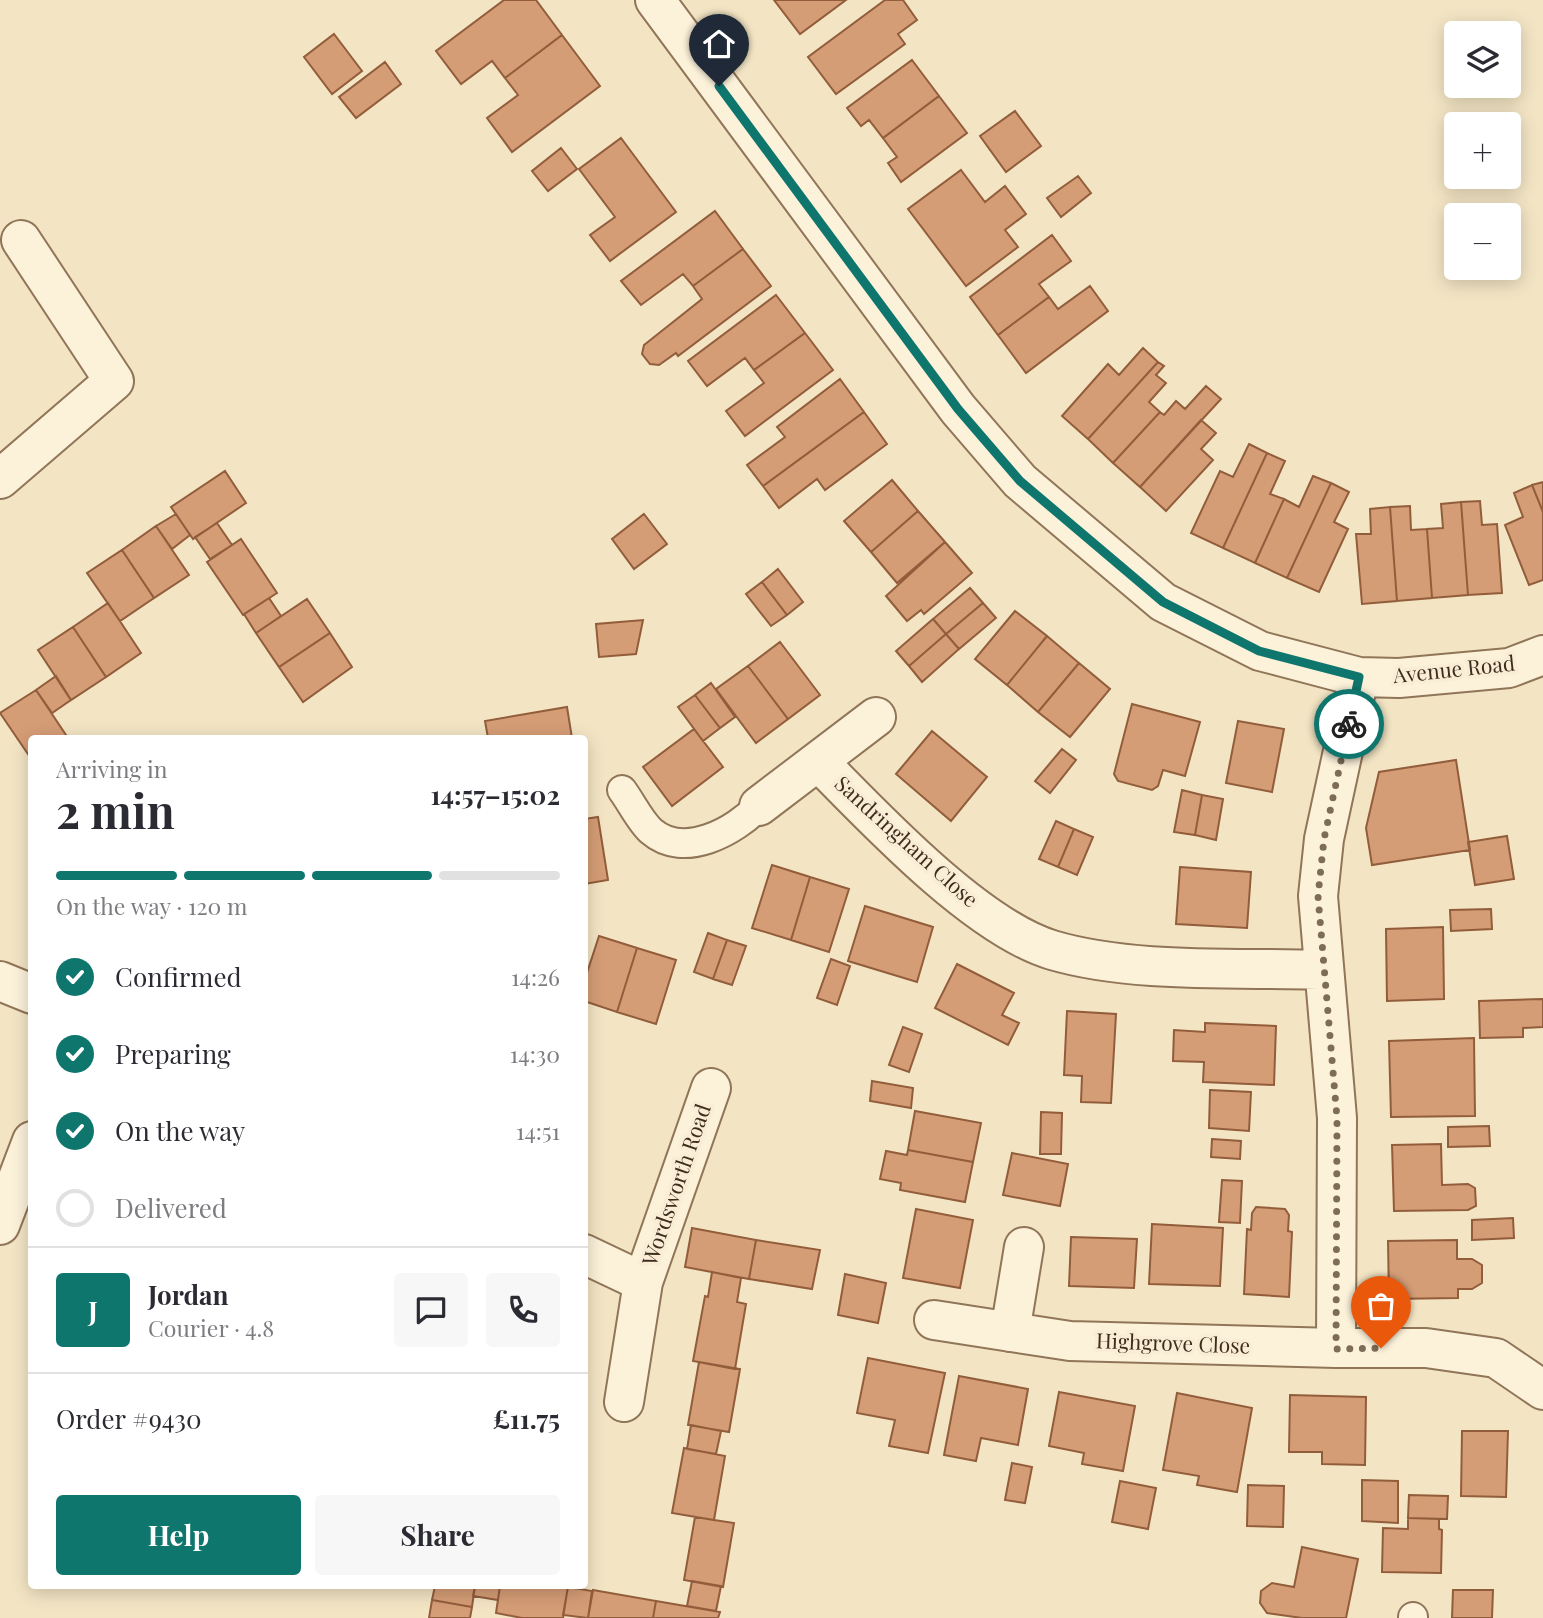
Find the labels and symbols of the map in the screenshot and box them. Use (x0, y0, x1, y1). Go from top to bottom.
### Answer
pin (689, 14, 749, 86)
street label: Avenue Road (1391, 648, 1516, 688)
courier (1314, 689, 1384, 759)
street label: Sandringham Close (830, 769, 985, 912)
street label: Wordsworth Road (634, 1100, 716, 1270)
pin (1351, 1276, 1411, 1348)
street label: Highgrove Close (1095, 1325, 1251, 1359)

